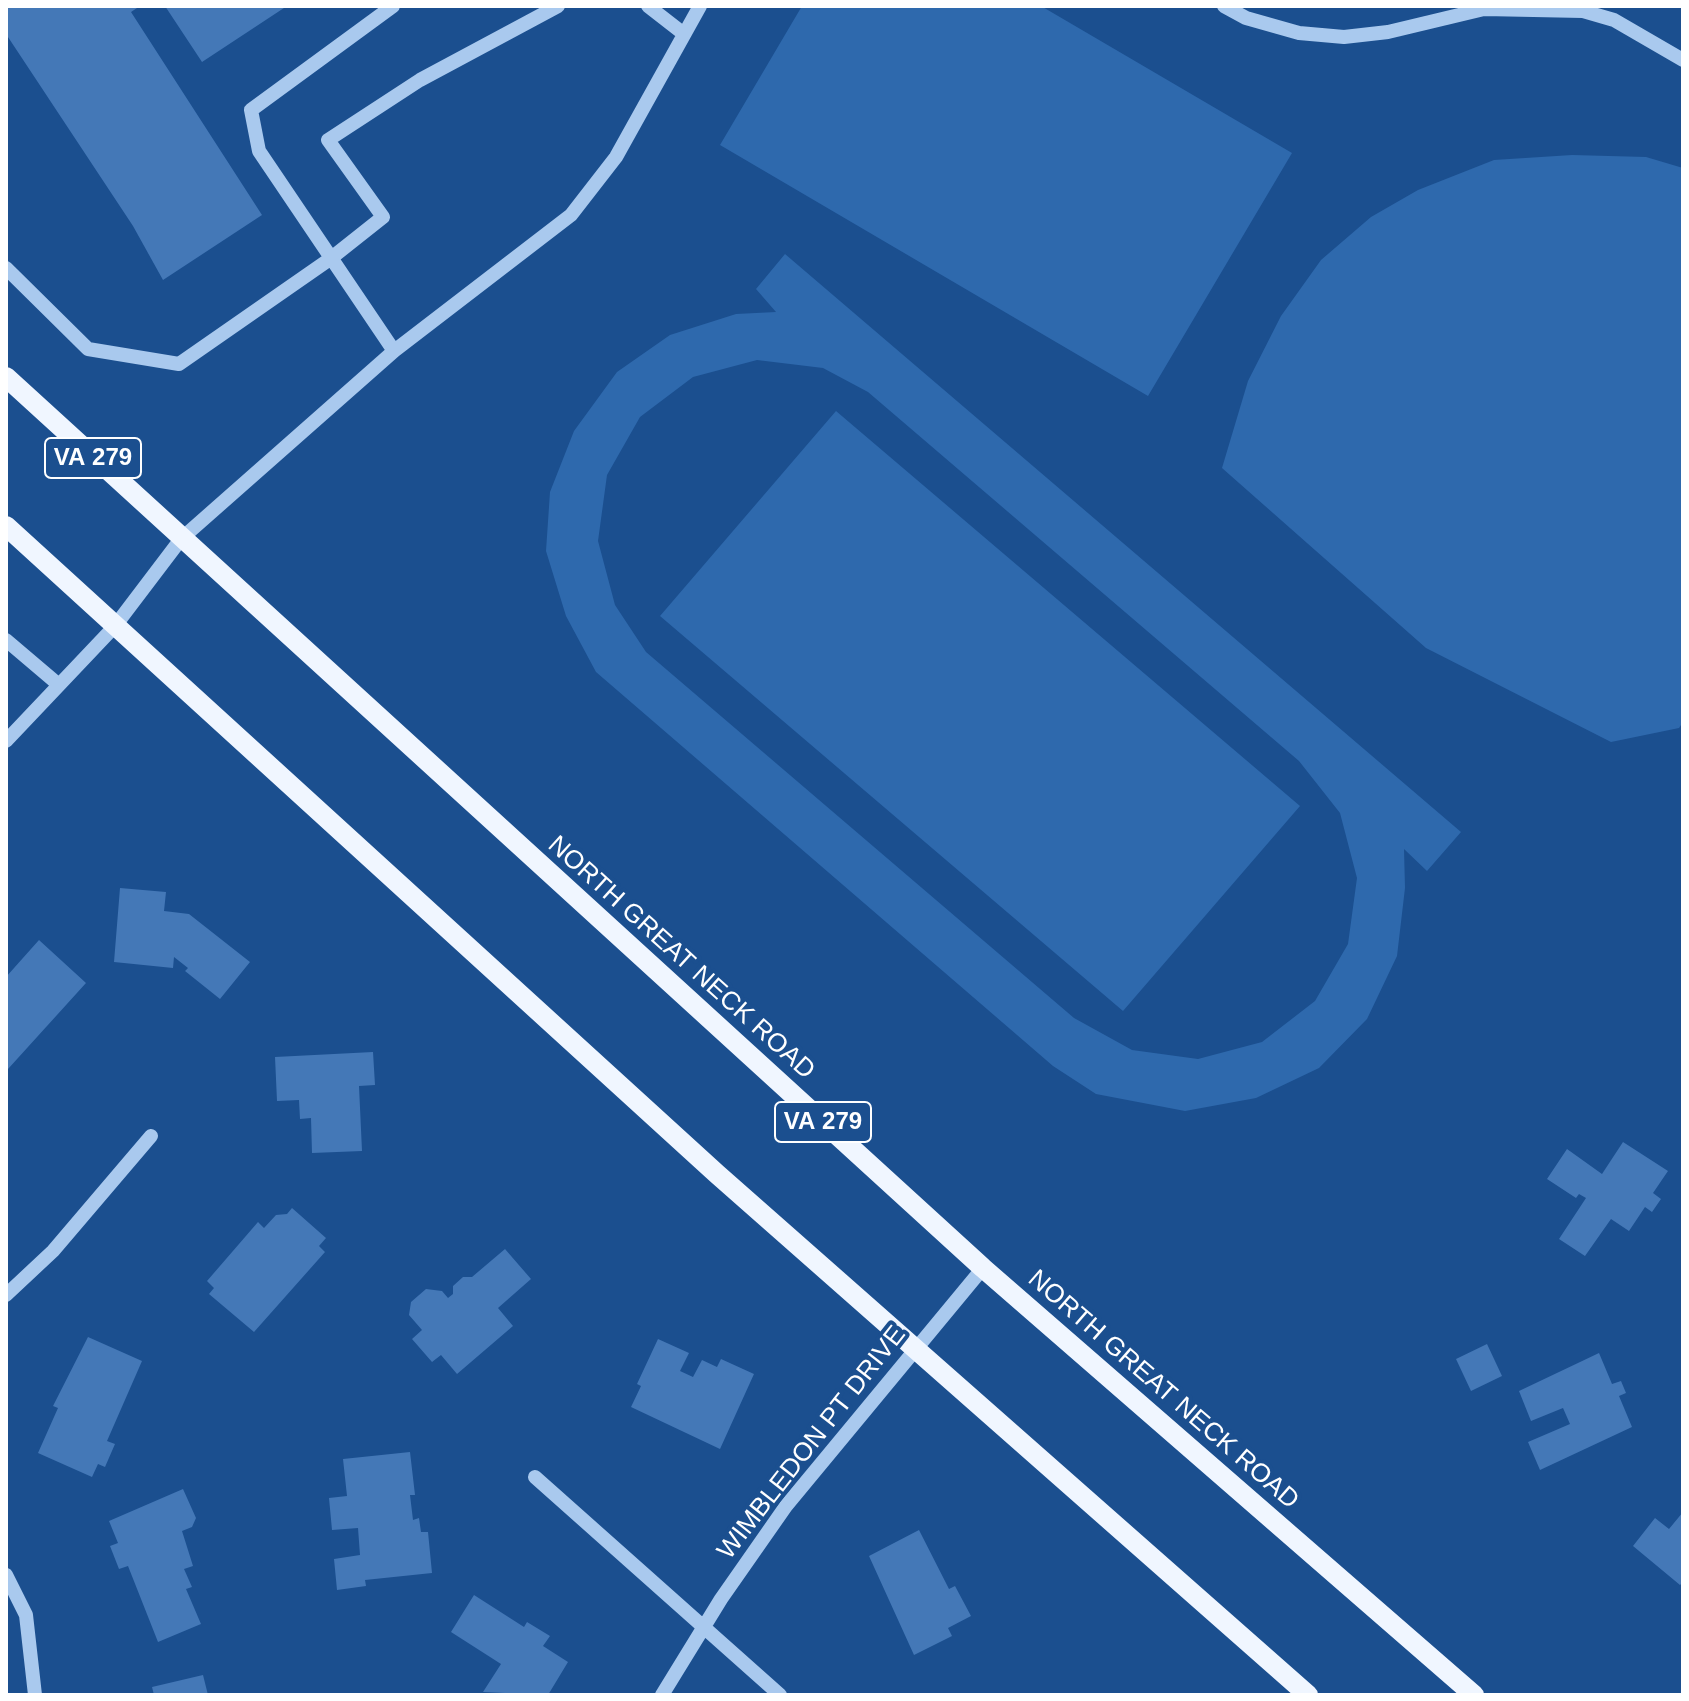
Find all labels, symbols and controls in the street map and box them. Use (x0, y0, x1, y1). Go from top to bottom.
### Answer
road number: VA 279 (45, 438, 141, 478)
street label: NORTH GREAT NECK ROAD (541, 830, 821, 1086)
road number: VA 279 (775, 1102, 871, 1142)
street label: NORTH GREAT NECK ROAD (1021, 1264, 1305, 1516)
street label: WIMBLEDON PT DRIVE (711, 1320, 913, 1566)

